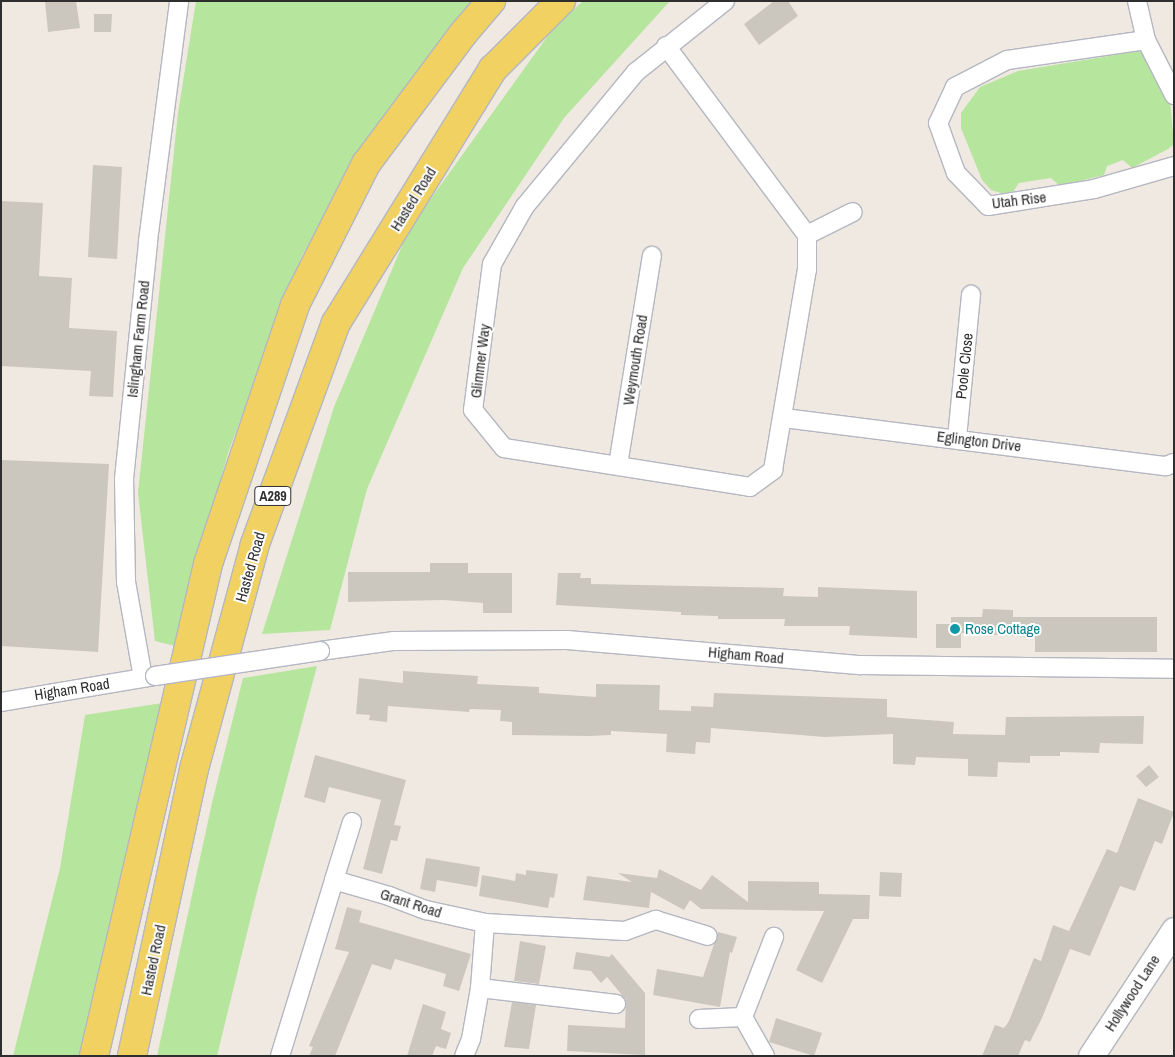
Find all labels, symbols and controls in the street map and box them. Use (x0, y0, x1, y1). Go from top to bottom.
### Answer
street label: Hasted Road (386, 164, 440, 234)
street label: Utah Rise (991, 188, 1047, 212)
street label: Islingham Farm Road (123, 280, 153, 398)
street label: Weymouth Road (619, 313, 651, 407)
street label: Glimmer Way (467, 323, 493, 399)
street label: Poole Close (952, 332, 976, 400)
street label: Eglington Drive (936, 427, 1022, 455)
road number: A289 (254, 484, 292, 508)
street label: Hasted Road (231, 530, 269, 604)
place label: Rose Cottage (965, 620, 1040, 638)
marker: Rose Cottage (949, 623, 961, 635)
street label: Higham Road (707, 643, 785, 667)
street label: Higham Road (33, 674, 111, 704)
street label: Grant Road (378, 885, 444, 921)
street label: Hasted Road (137, 923, 169, 997)
street label: Hollywood Lane (1101, 951, 1163, 1035)

